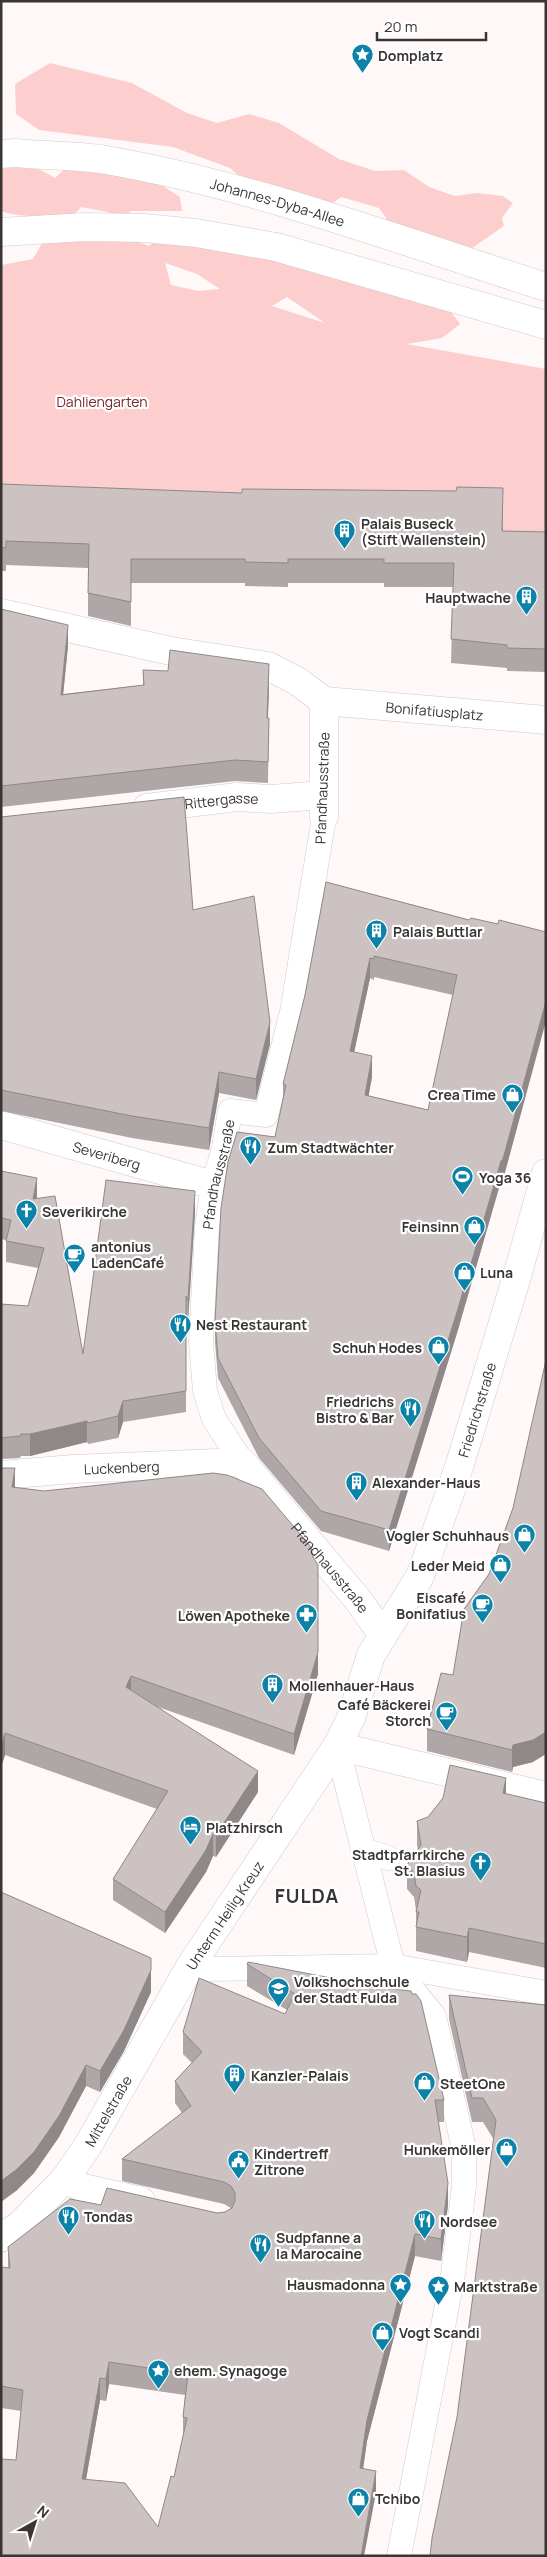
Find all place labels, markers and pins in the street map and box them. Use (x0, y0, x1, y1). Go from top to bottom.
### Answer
place icon: Domplatz (350, 43, 374, 74)
place label: Domplatz (378, 46, 443, 65)
place label: Palais Buseck (Stift Wallenstein) (361, 514, 487, 549)
building icon: Palais Buseck (Stift Wallenstein) (333, 519, 357, 550)
building icon: Hauptwache (515, 585, 539, 616)
place label: Hauptwache (425, 588, 511, 607)
building icon: Palais Buttlar (365, 919, 389, 950)
place label: Palais Buttlar (393, 922, 483, 941)
shop icon: Crea Time (500, 1082, 524, 1113)
place label: Crea Time (428, 1085, 496, 1104)
restaurant icon: Zum Stadtwächter (239, 1135, 263, 1166)
place label: Zum Stadtwächter (267, 1138, 394, 1157)
sports icon: Yoga 36 (451, 1165, 475, 1196)
place label: Yoga 36 (479, 1168, 531, 1187)
church icon: Severikirche (14, 1199, 38, 1230)
place label: Severikirche (42, 1202, 127, 1221)
shop icon: Feinsinn (463, 1214, 487, 1245)
place label: Feinsinn (402, 1217, 459, 1236)
place label: antonius LadenCafé (91, 1237, 164, 1272)
cafe icon: antonius LadenCafé (63, 1242, 87, 1273)
shop icon: Luna (452, 1260, 476, 1291)
place label: Luna (480, 1263, 513, 1282)
restaurant icon: Nest Restaurant (168, 1312, 192, 1343)
place label: Nest Restaurant (196, 1315, 307, 1334)
shop icon: Schuh Hodes (426, 1335, 450, 1366)
place label: Schuh Hodes (332, 1338, 422, 1357)
place label: Friedrichs Bistro & Bar (316, 1392, 394, 1427)
restaurant icon: Friedrichs Bistro & Bar (398, 1397, 422, 1428)
building icon: Alexander-Haus (344, 1470, 368, 1501)
place label: Alexander-Haus (372, 1473, 481, 1492)
shop icon: Vogler Schuhhaus (513, 1523, 537, 1554)
place label: Vogler Schuhhaus (386, 1526, 509, 1545)
shop icon: Leder Meid (489, 1553, 513, 1584)
place label: Leder Meid (411, 1556, 485, 1575)
place label: Eiscafé Bonifatius (396, 1588, 466, 1623)
cafe icon: Eiscafé Bonifatius (470, 1593, 494, 1624)
pharmacy icon: Löwen Apotheke (294, 1603, 318, 1634)
place label: Löwen Apotheke (178, 1606, 290, 1625)
building icon: Mollenhauer-Haus (261, 1673, 285, 1704)
place label: Mollenhauer-Haus (289, 1676, 415, 1695)
place label: Café Bäckerei Storch (338, 1695, 431, 1730)
cafe icon: Café Bäckerei Storch (435, 1700, 459, 1731)
hotel icon: Platzhirsch (178, 1815, 202, 1846)
place label: Platzhirsch (206, 1818, 283, 1837)
place label: Stadtpfarrkirche St. Blasius (352, 1845, 465, 1880)
church icon: Stadtpfarrkirche St. Blasius (469, 1850, 493, 1881)
place label: Volkshochschule der Stadt Fulda (294, 1972, 409, 2007)
school or university icon: Volkshochschule der Stadt Fulda (266, 1977, 290, 2008)
building icon: Kanzler-Palais (223, 2063, 247, 2094)
place label: Kanzler-Palais (251, 2066, 349, 2085)
shop icon: SteetOne (412, 2071, 436, 2102)
place label: SteetOne (440, 2074, 505, 2093)
shop icon: Hunkemöller (494, 2137, 518, 2168)
place label: Hunkemöller (404, 2140, 490, 2159)
place label: Kindertreff Zitrone (254, 2144, 328, 2179)
public building icon: Kindertreff Zitrone (226, 2149, 250, 2180)
restaurant icon: Tondas (56, 2204, 80, 2235)
place label: Tondas (84, 2207, 133, 2226)
restaurant icon: Nordsee (412, 2209, 436, 2240)
place label: Nordsee (440, 2212, 497, 2231)
place label: Sudpfanne a la Marocaine (276, 2228, 362, 2263)
restaurant icon: Sudpfanne a la Marocaine (248, 2233, 272, 2264)
place icon: Hausmadonna (389, 2272, 413, 2303)
place icon: Marktstraße (426, 2274, 450, 2305)
place label: Hausmadonna (287, 2275, 385, 2294)
place label: Marktstraße (454, 2277, 538, 2296)
shop icon: Vogt Scandi (371, 2320, 395, 2351)
place label: Vogt Scandi (399, 2323, 480, 2342)
place icon: ehem. Synagoge (146, 2358, 170, 2389)
place label: ehem. Synagoge (174, 2361, 287, 2380)
shop icon: Tchibo (347, 2486, 371, 2517)
place label: Tchibo (375, 2489, 421, 2508)

